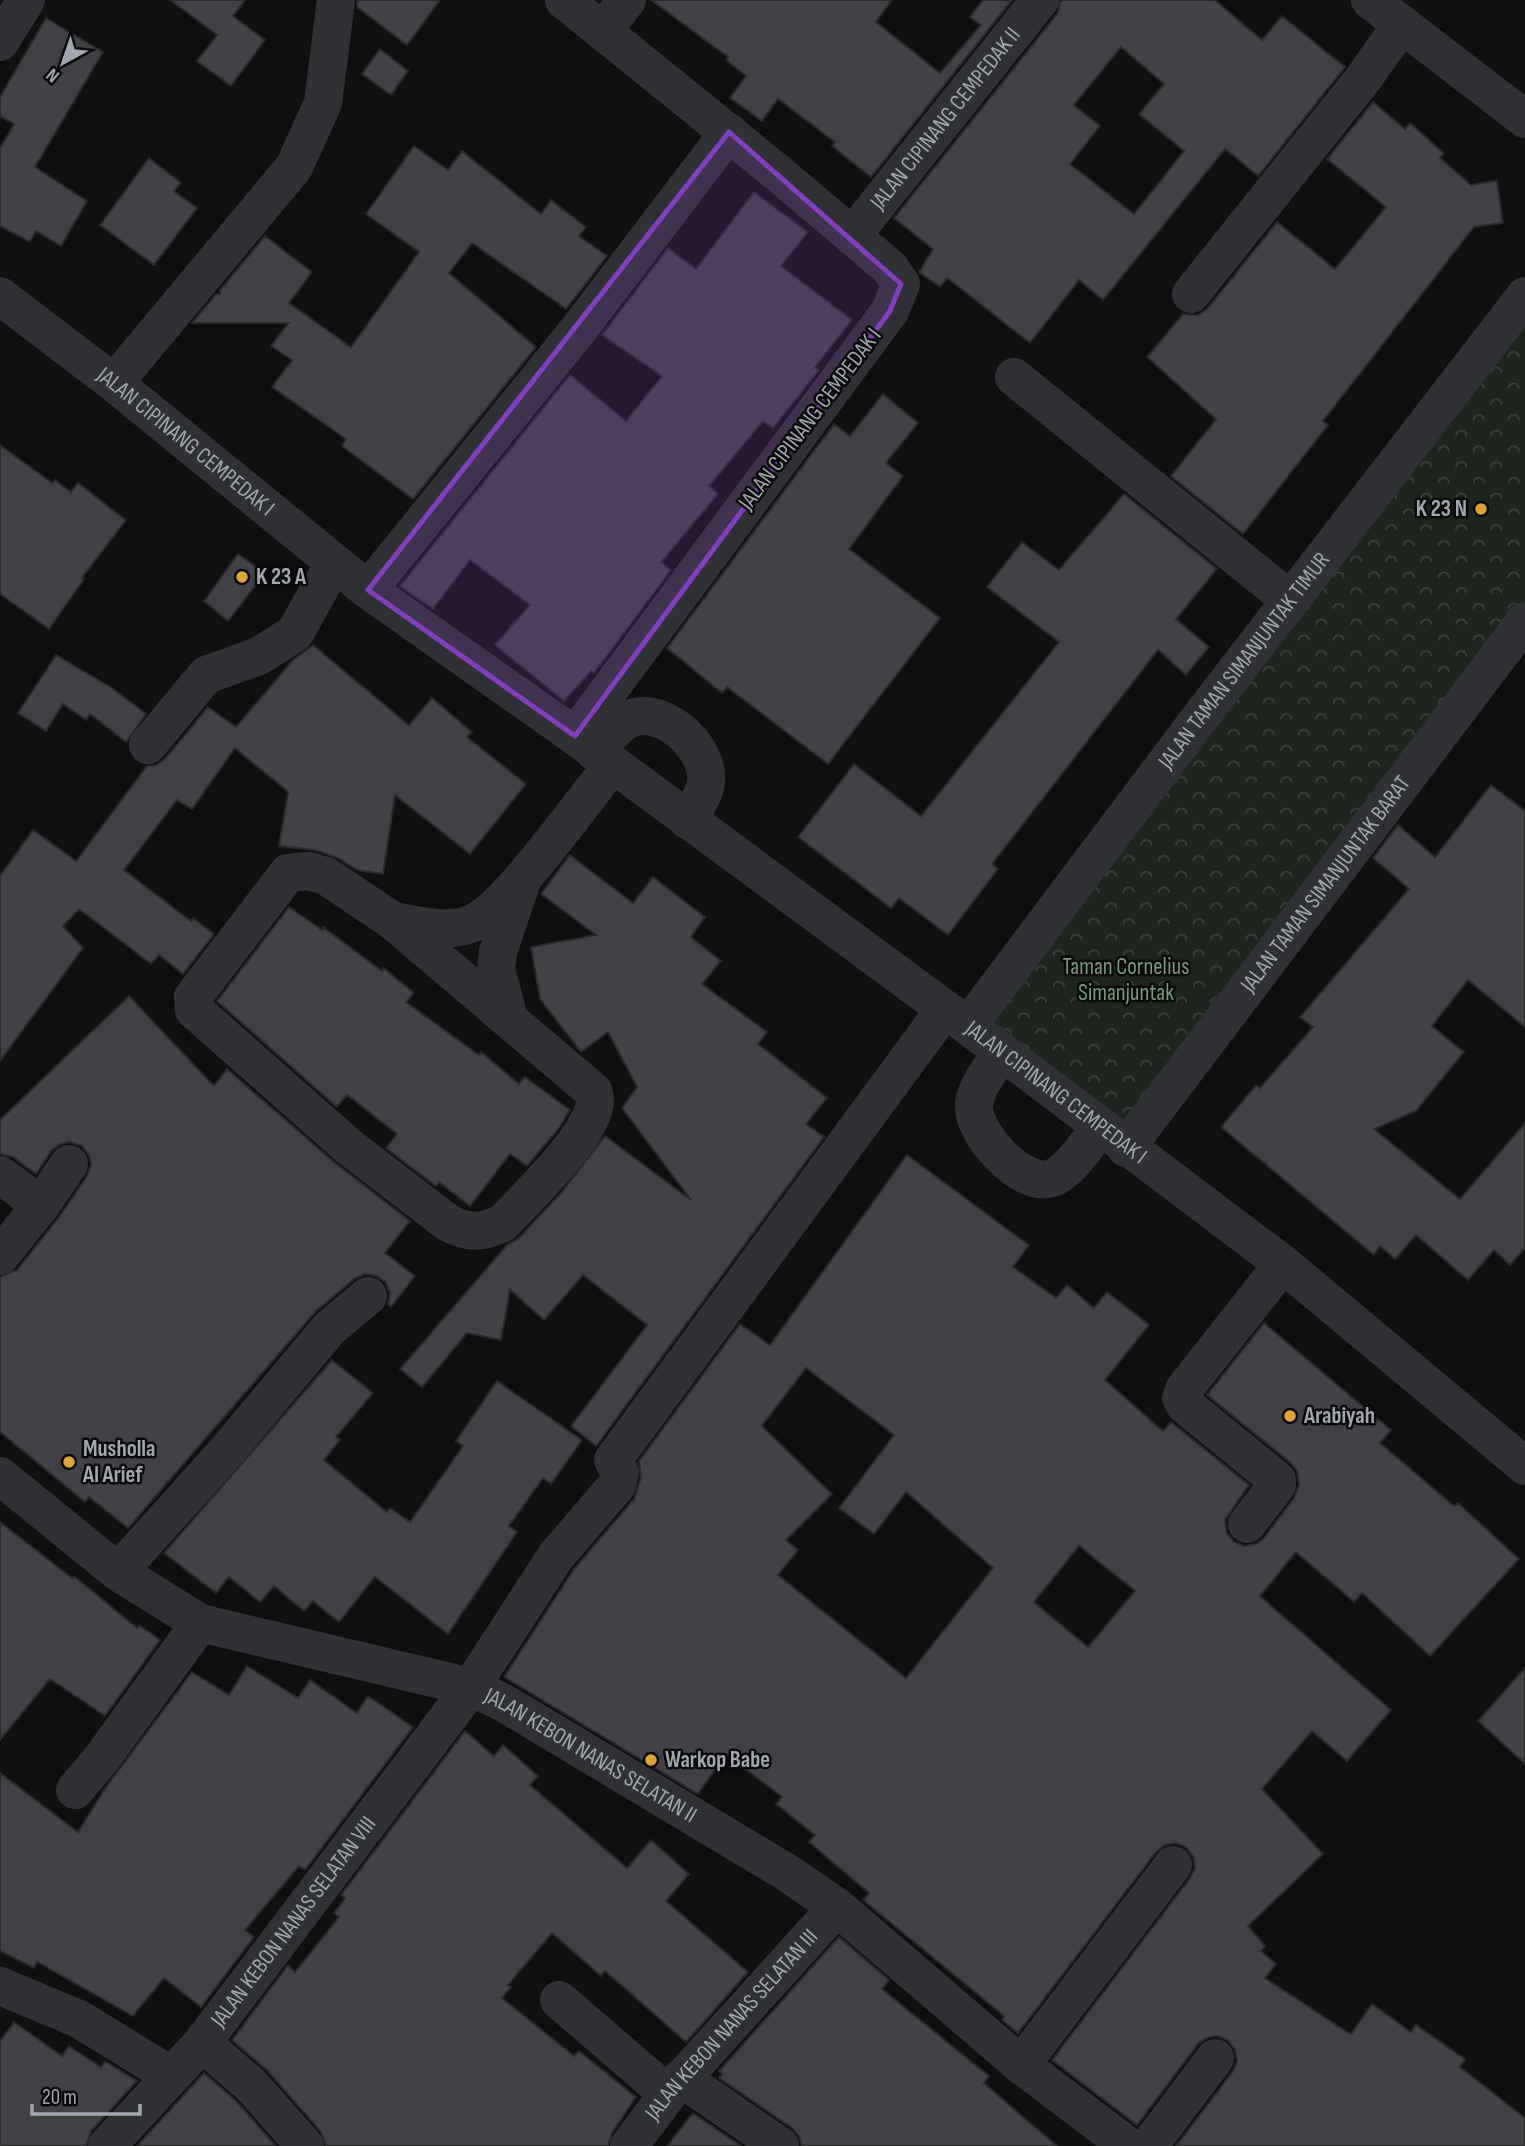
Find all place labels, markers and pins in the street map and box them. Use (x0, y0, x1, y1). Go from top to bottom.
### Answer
place label: K 23 N (1416, 495, 1467, 523)
marker: K 23 N (1473, 501, 1489, 517)
place label: K 23 A (256, 563, 307, 591)
marker: K 23 A (234, 569, 250, 585)
place label: Arabiyah (1303, 1402, 1375, 1430)
marker: Arabiyah (1282, 1408, 1298, 1424)
place label: Musholla Al Arief (82, 1435, 155, 1489)
marker: Musholla Al Arief (61, 1454, 77, 1470)
place label: Warkop Babe (665, 1746, 770, 1774)
marker: Warkop Babe (643, 1752, 659, 1768)

